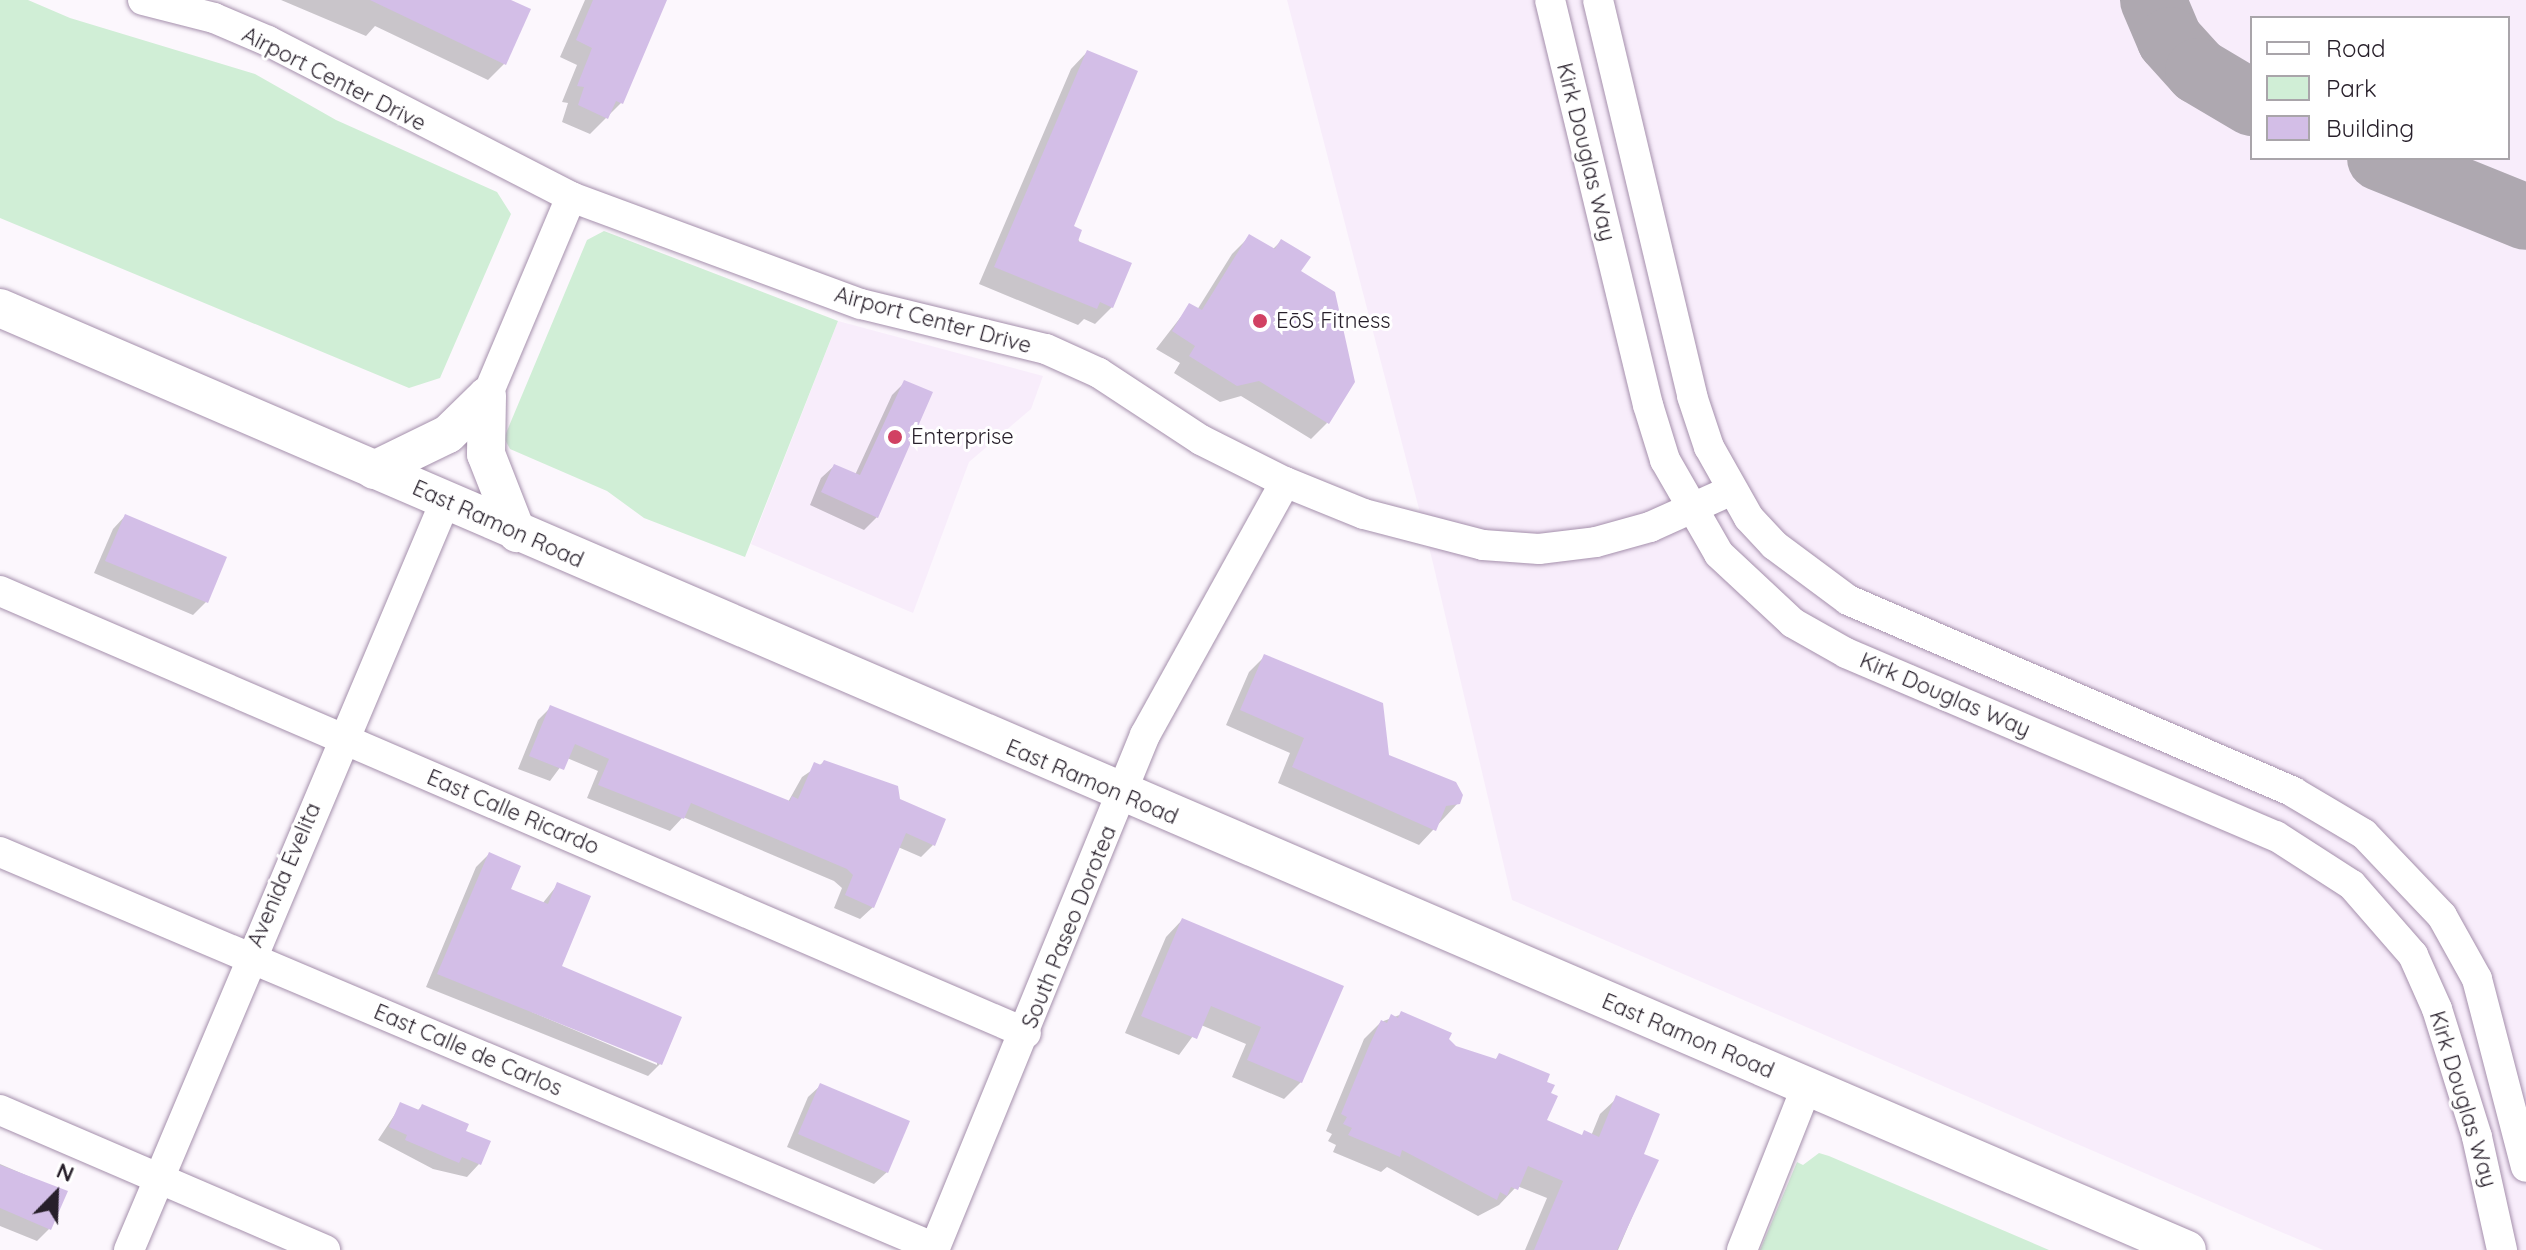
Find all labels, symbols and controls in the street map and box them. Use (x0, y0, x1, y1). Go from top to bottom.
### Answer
legend (2250, 16, 2510, 160)
street label: Airport Center Drive (238, 21, 430, 137)
text: Road (2326, 33, 2386, 63)
street label: Kirk Douglas Way (1551, 60, 1621, 244)
text: Park (2326, 73, 2377, 103)
text: Building (2326, 113, 2414, 143)
street label: Airport Center Drive (832, 281, 1034, 359)
place label: EōS Fitness (1276, 308, 1391, 334)
marker: EōS Fitness (1251, 312, 1269, 330)
place label: Enterprise (911, 424, 1014, 450)
marker: Enterprise (886, 428, 904, 446)
street label: East Ramon Road (408, 474, 588, 574)
street label: Kirk Douglas Way (1856, 647, 2034, 743)
street label: East Ramon Road (1002, 734, 1182, 830)
street label: East Calle Ricardo (423, 764, 603, 860)
street label: Avenida Evelita (242, 799, 326, 951)
street label: South Paseo Dorotea (1016, 822, 1122, 1032)
street label: East Ramon Road (1598, 988, 1778, 1084)
street label: East Calle de Carlos (370, 998, 566, 1102)
street label: Kirk Douglas Way (2424, 1008, 2502, 1190)
north arrow (16, 1154, 96, 1234)
text: N (52, 1156, 78, 1188)

